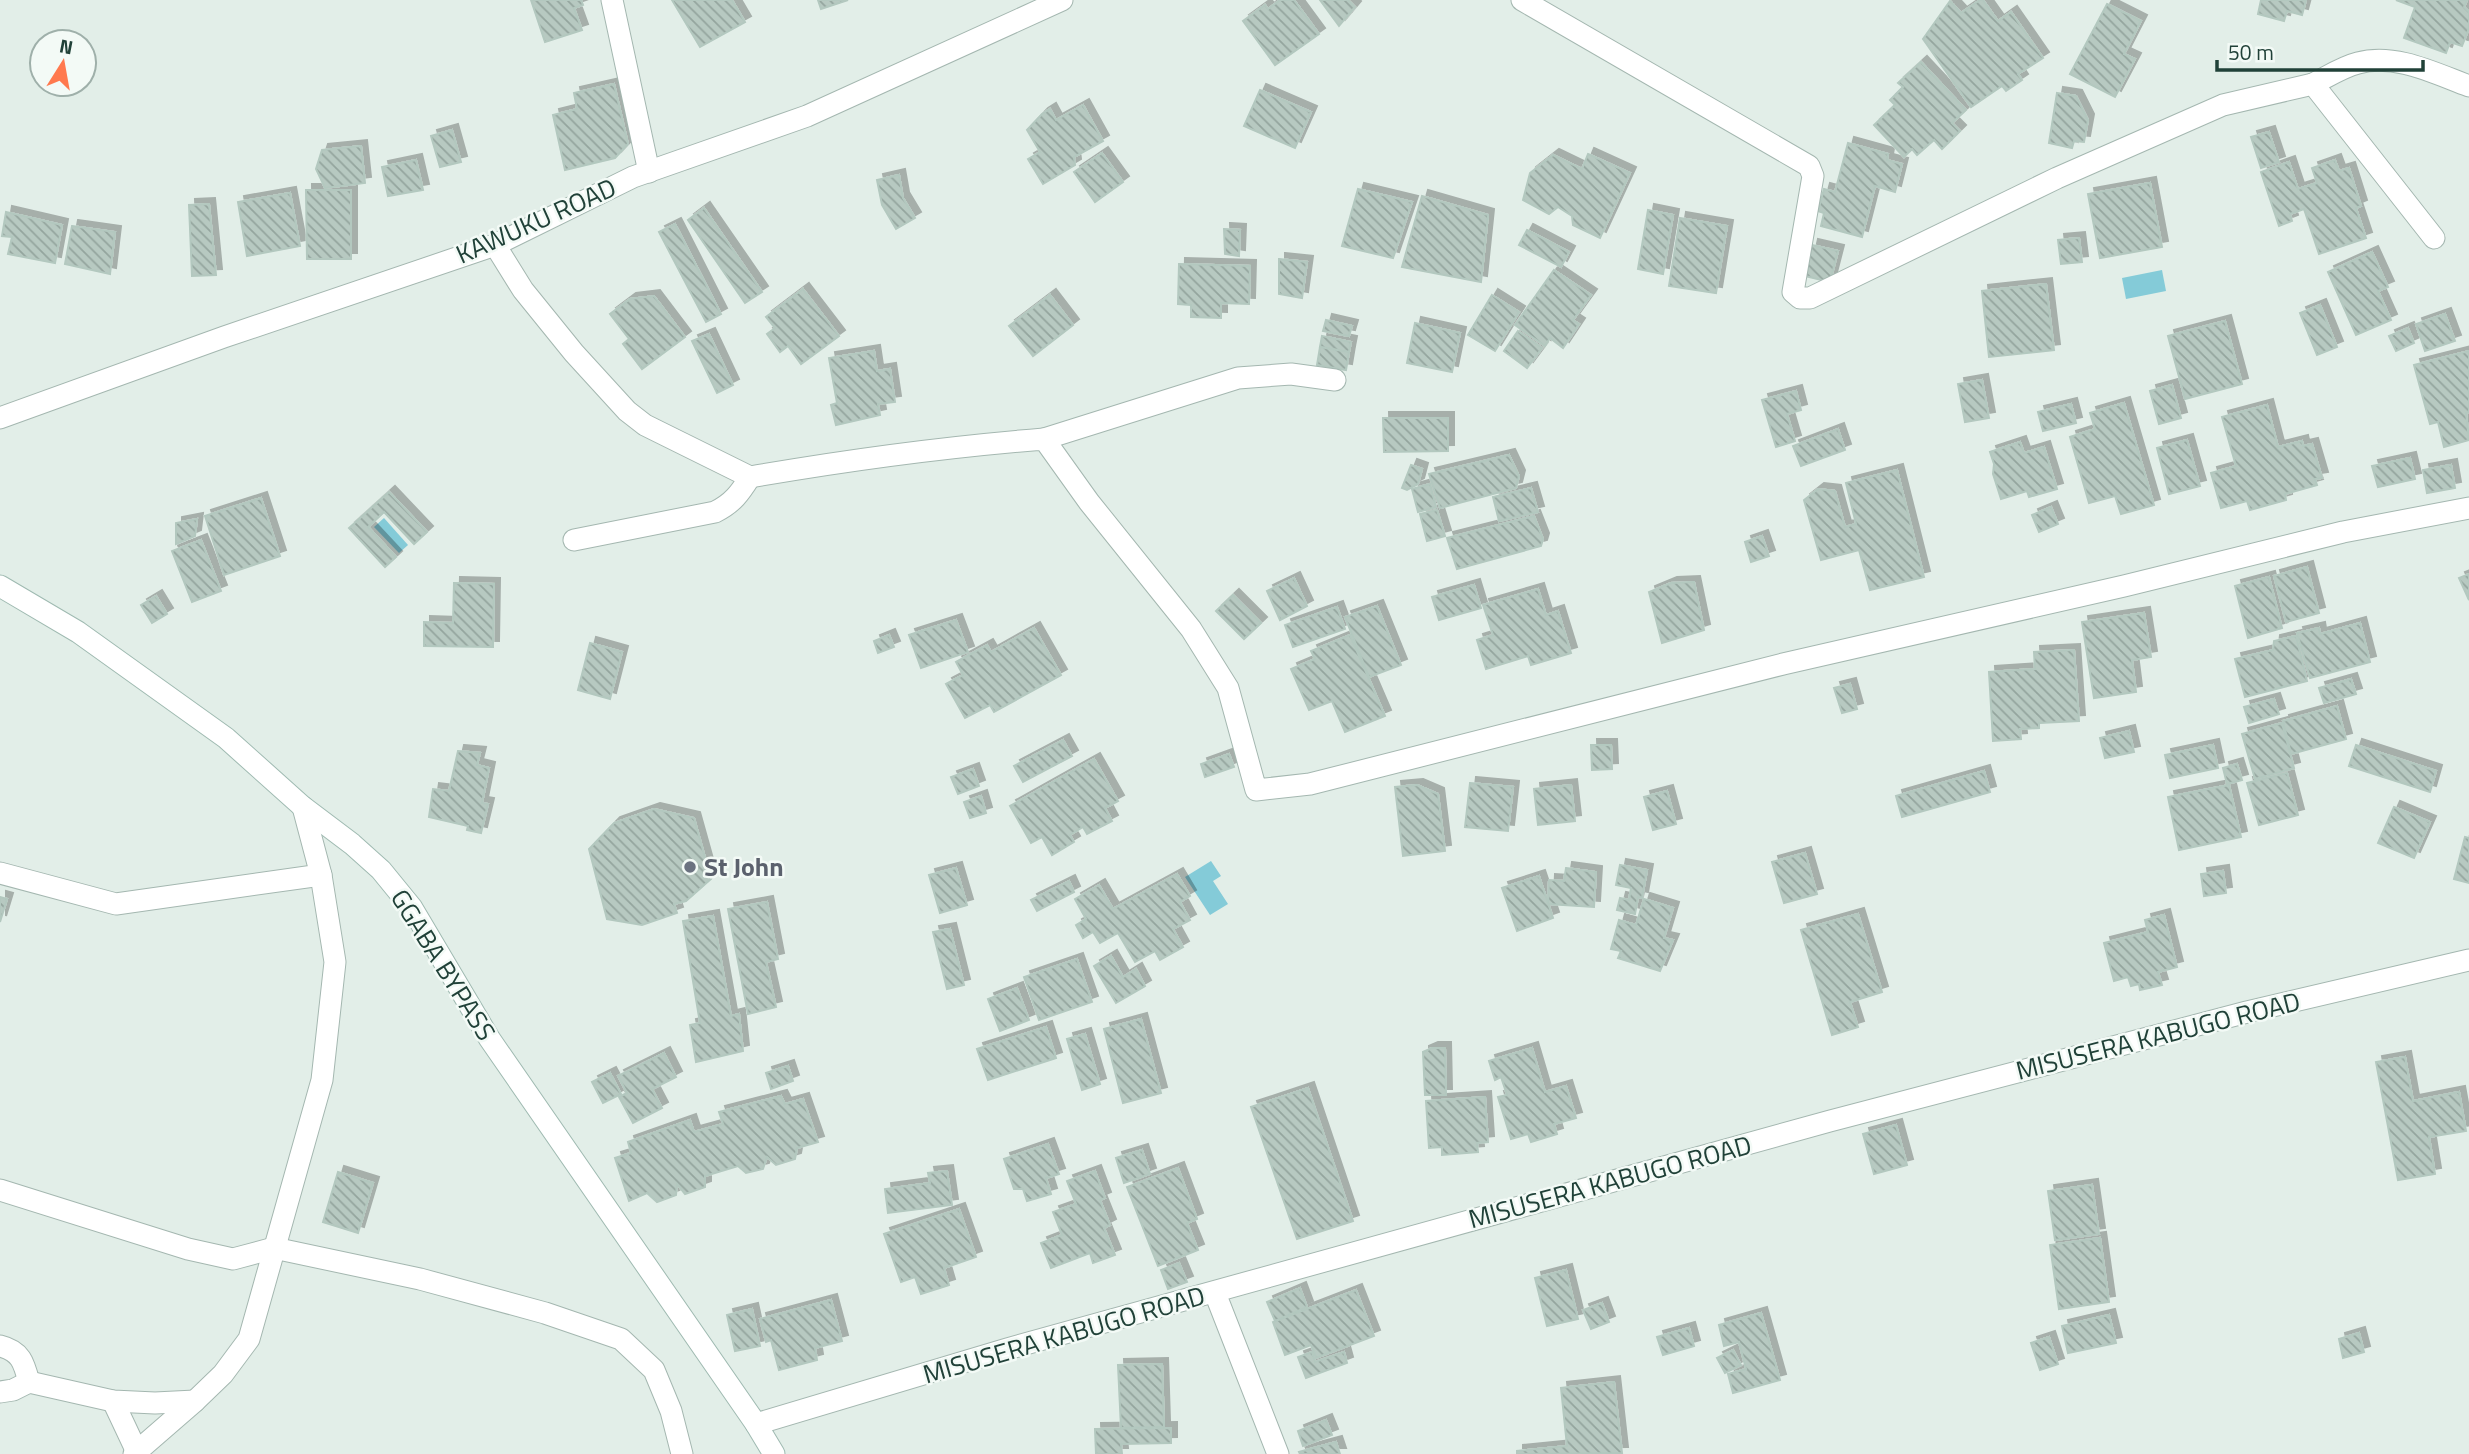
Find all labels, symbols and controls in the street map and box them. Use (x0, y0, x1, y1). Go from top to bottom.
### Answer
north arrow (28, 28, 98, 98)
scale bar (2217, 28, 2424, 72)
text: N (57, 30, 76, 61)
text: 50 m (2228, 36, 2274, 68)
street label: KAWUKU ROAD (449, 168, 622, 273)
place label: St John (704, 847, 784, 886)
marker: St John (682, 859, 698, 875)
street label: GGABA BYPASS (381, 881, 506, 1048)
street label: MISUSERA KABUGO ROAD (2012, 981, 2304, 1090)
street label: MISUSERA KABUGO ROAD (1464, 1125, 1756, 1238)
street label: MISUSERA KABUGO ROAD (918, 1276, 1209, 1393)

